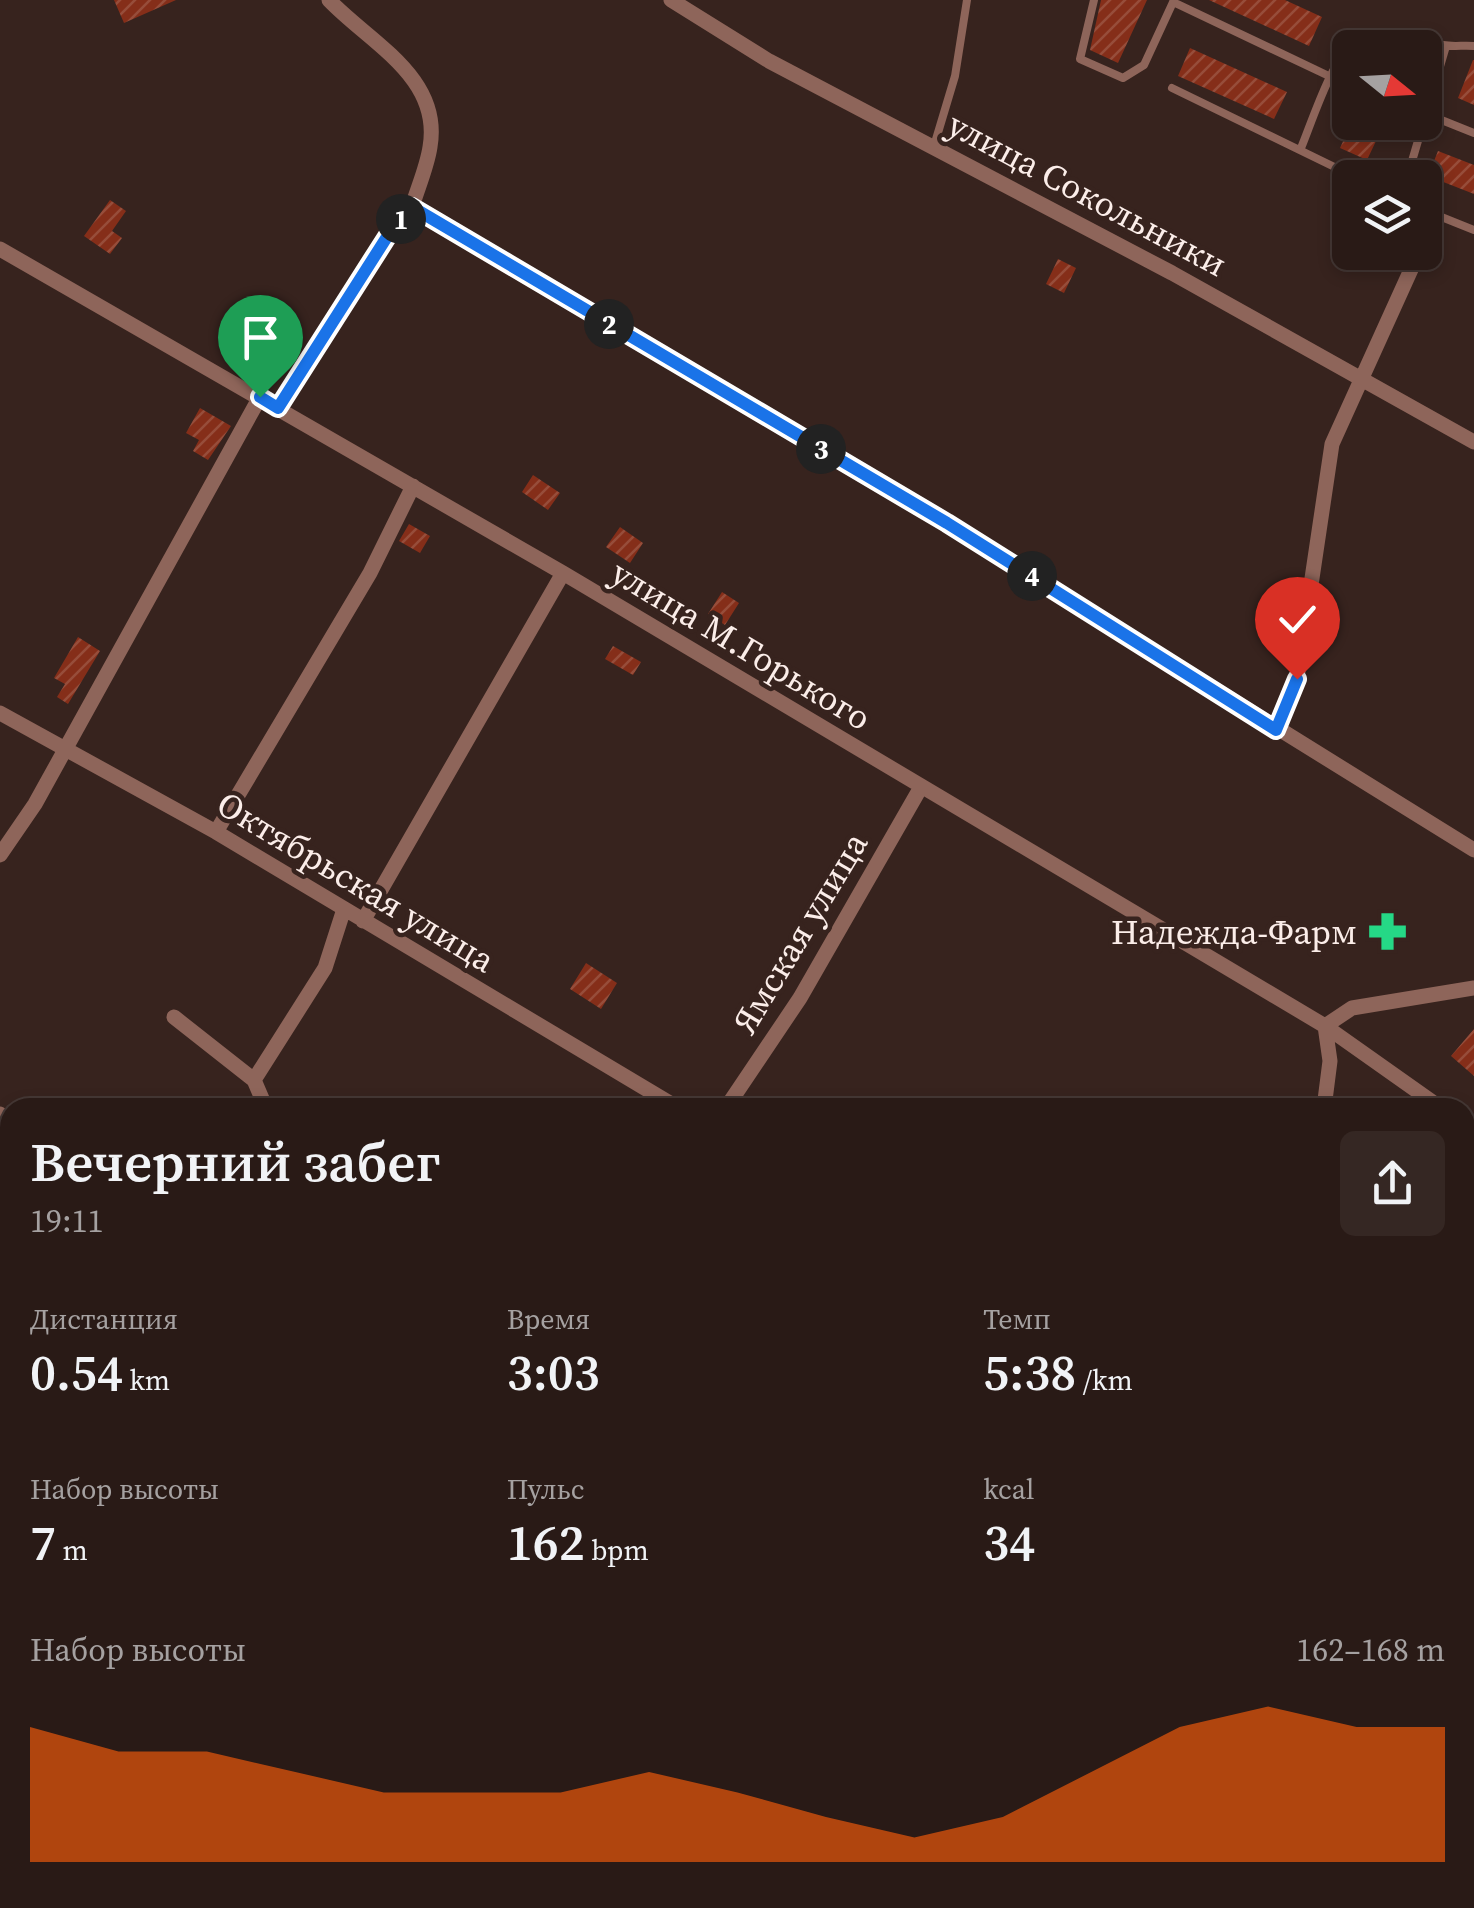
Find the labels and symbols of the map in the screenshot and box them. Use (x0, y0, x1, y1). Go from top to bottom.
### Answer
north arrow (1332, 30, 1442, 140)
street label: улица Сокольники (939, 100, 1235, 288)
pin: 1 (376, 194, 426, 244)
pin (218, 295, 303, 398)
pin: 2 (584, 299, 634, 349)
pin: 3 (796, 424, 846, 474)
street label: улица М.Горького (602, 548, 880, 742)
pin: 4 (1007, 551, 1057, 601)
pin (1255, 577, 1340, 680)
street label: Октябрьская улица (208, 780, 504, 984)
street label: Ямская улица (721, 823, 879, 1043)
place label: Надежда-Фарм (1111, 908, 1357, 956)
pharmacy icon: Надежда-Фарм (1366, 911, 1408, 953)

